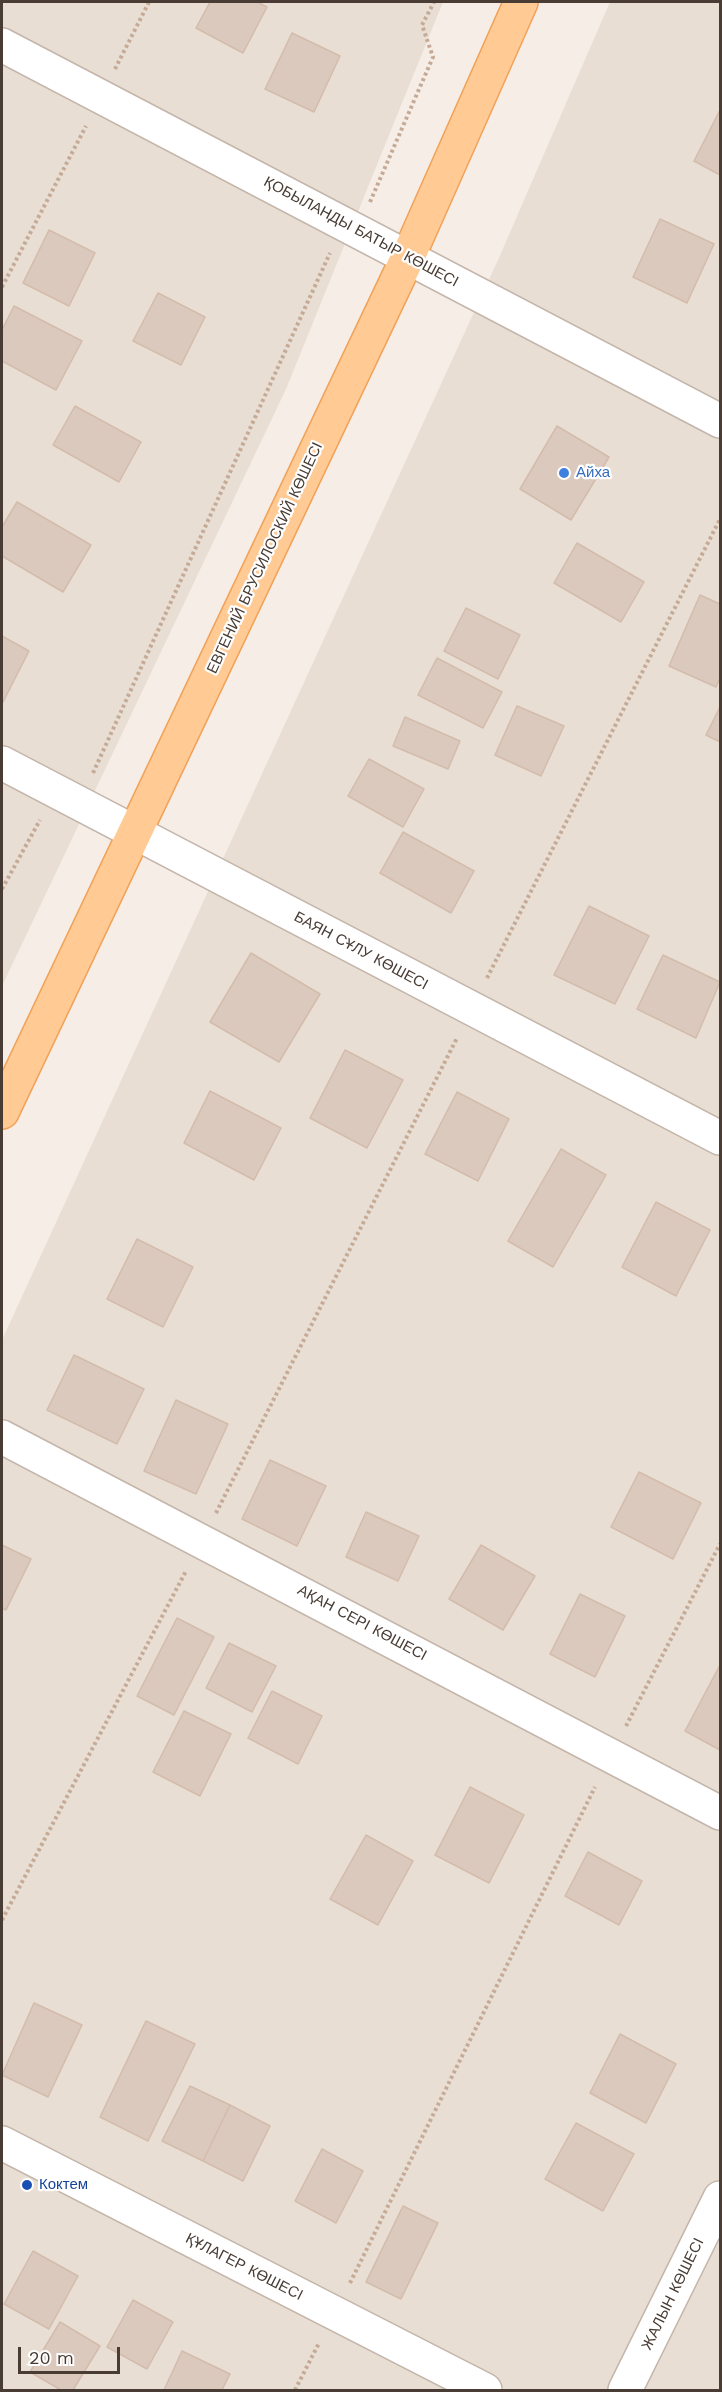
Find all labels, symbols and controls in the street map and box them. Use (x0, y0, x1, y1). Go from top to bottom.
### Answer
street label: ҚОБЫЛАНДЫ БАТЫР КӨШЕСІ (261, 173, 461, 291)
street label: ЕВГЕНИЙ БРУСИЛОСКИЙ КӨШЕСІ (203, 439, 327, 677)
place label: Айха (576, 464, 610, 482)
marker: Айха (557, 466, 571, 480)
street label: БАЯН СҰЛУ КӨШЕСІ (291, 908, 431, 994)
street label: АҚАН СЕРІ КӨШЕСІ (294, 1581, 430, 1665)
place label: Коктем (39, 2176, 88, 2194)
marker: Коктем (20, 2178, 34, 2192)
street label: ҚҰЛАГЕР КӨШЕСІ (182, 2230, 306, 2304)
street label: ЖАЛЫН КӨШЕСІ (638, 2235, 708, 2353)
scale bar (21, 2335, 123, 2373)
text: 20 m (29, 2347, 74, 2368)

